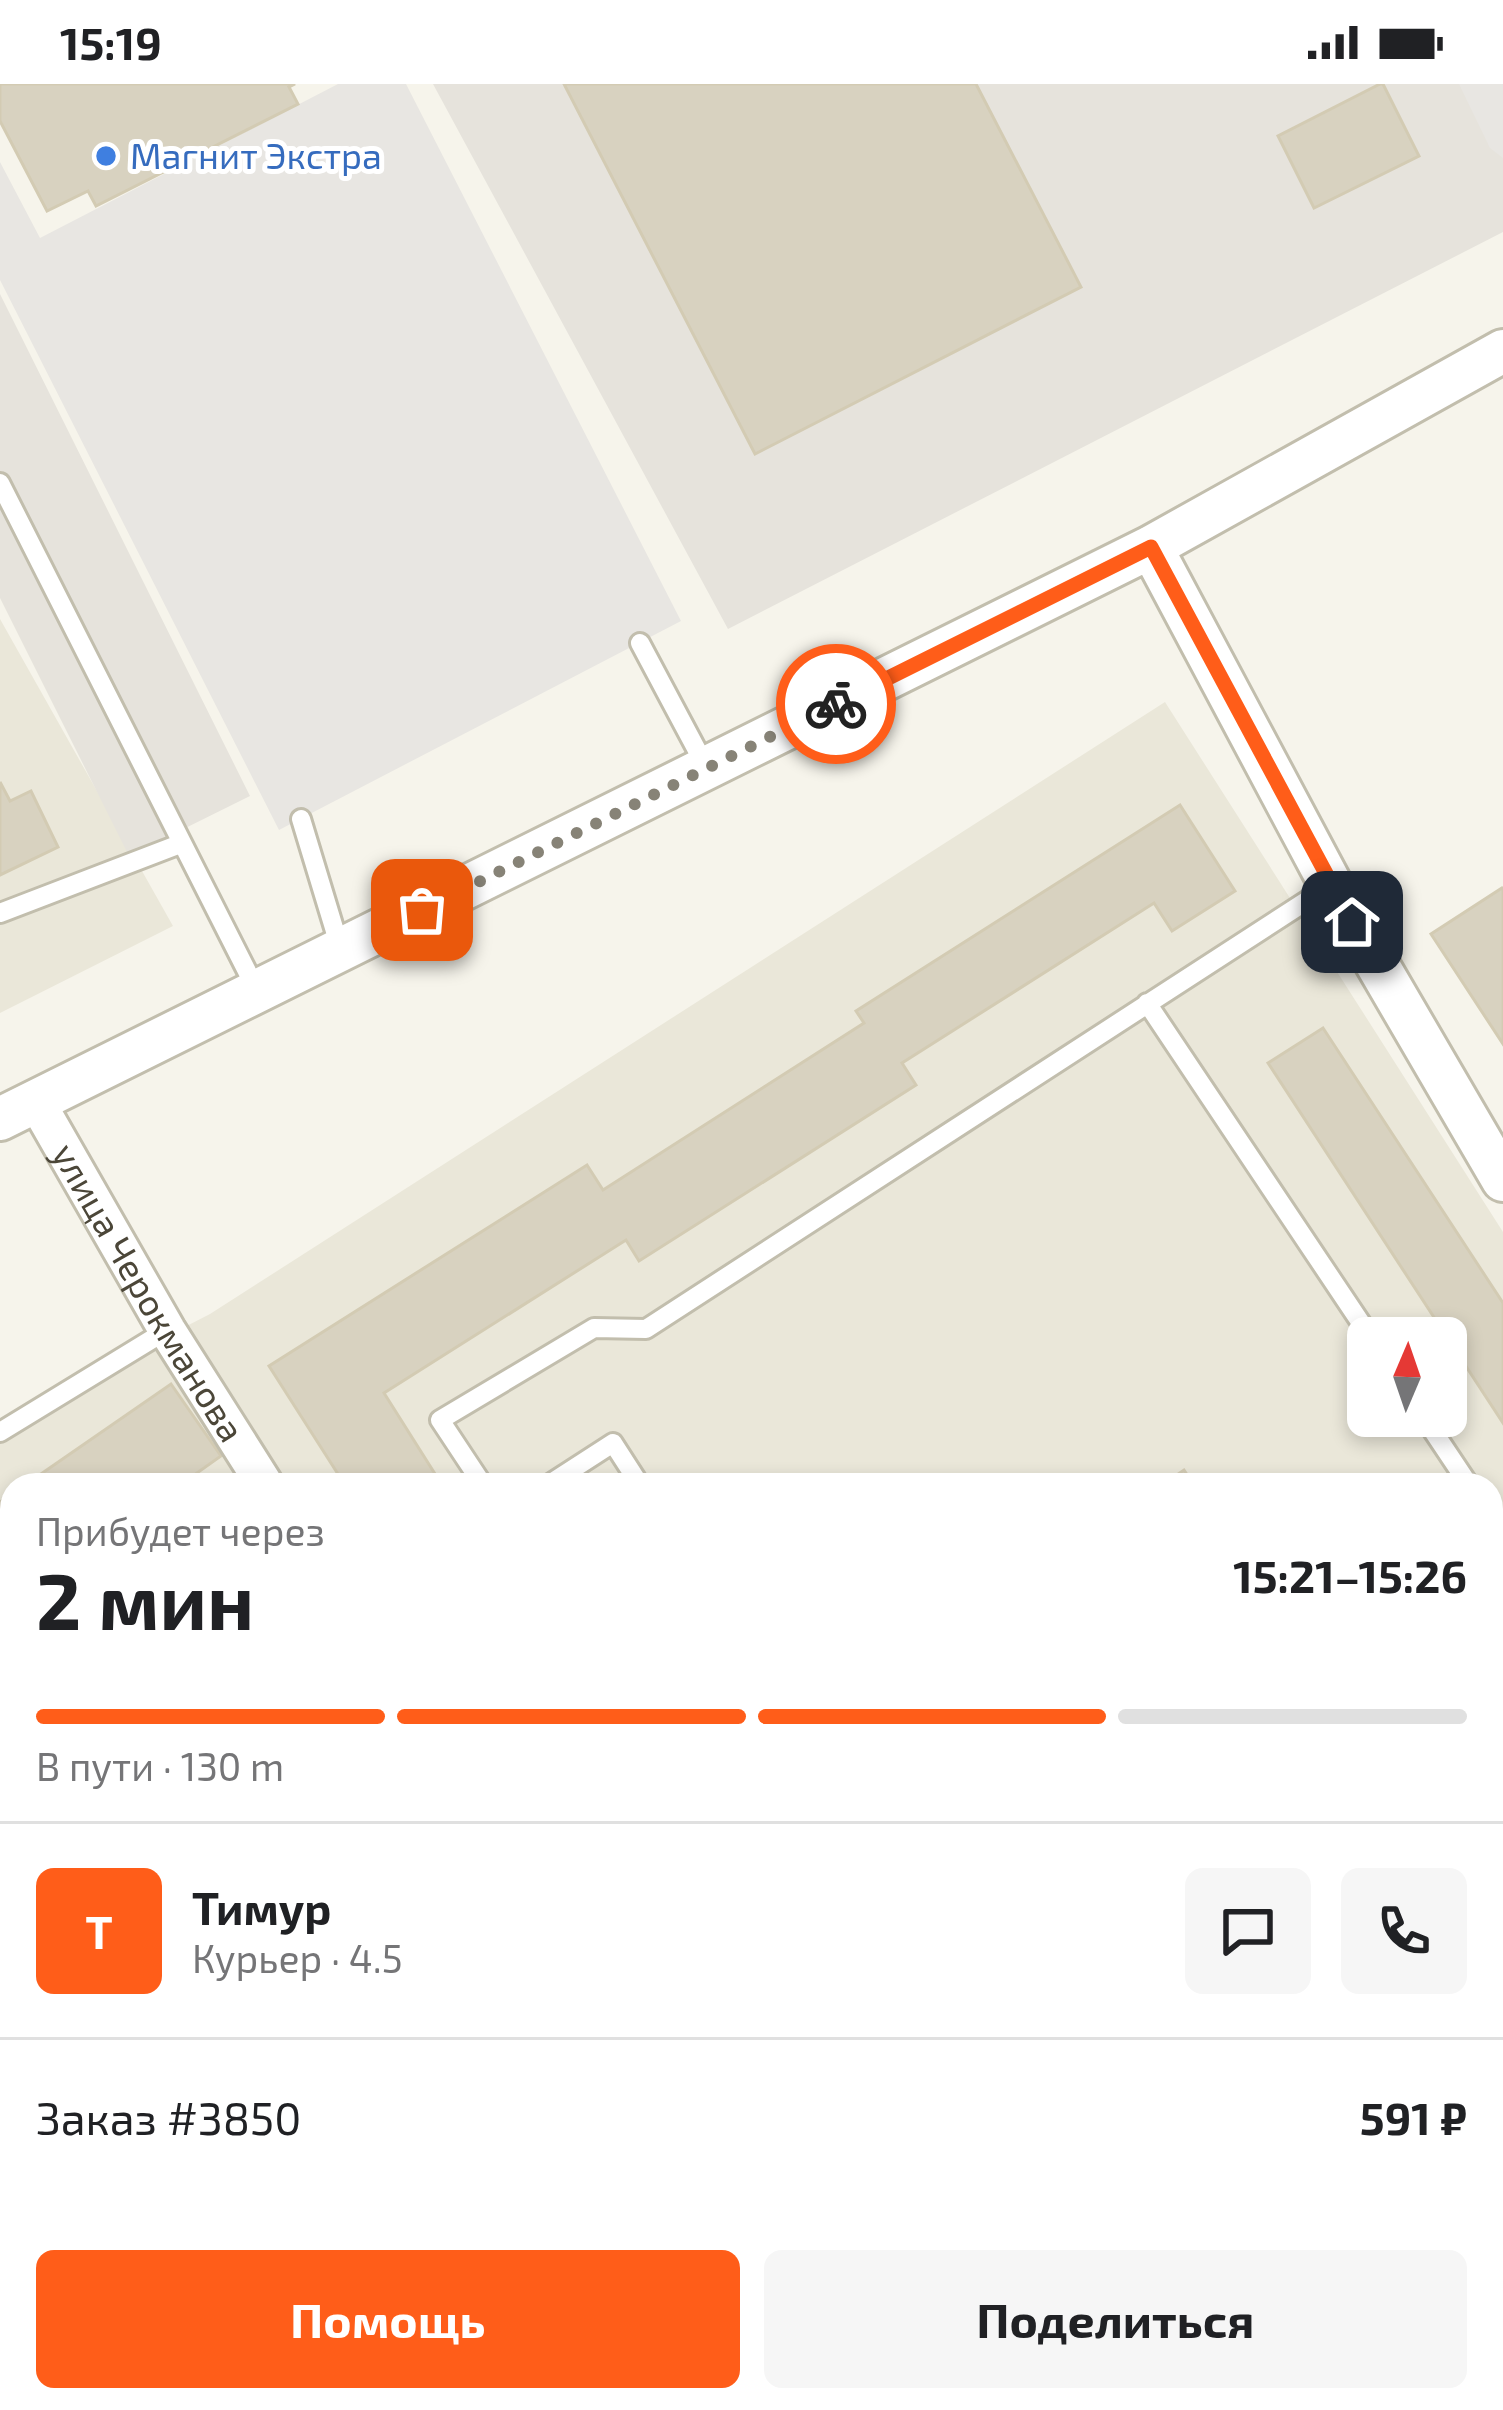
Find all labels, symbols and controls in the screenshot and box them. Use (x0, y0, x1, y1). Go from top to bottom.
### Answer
text: 15:19 (60, 15, 162, 69)
place label: Магнит Экстра (130, 133, 382, 176)
marker: Магнит Экстра (93, 143, 119, 169)
courier (776, 644, 896, 764)
icon: bike (803, 671, 869, 737)
pin (371, 859, 473, 961)
pin (1301, 871, 1403, 973)
icon: bag (389, 877, 455, 943)
icon: home (1319, 889, 1385, 955)
street label: улица Черокманова (44, 1135, 255, 1449)
north arrow (1347, 1317, 1467, 1437)
map controls (1347, 1317, 1467, 1437)
text: Прибудет через (36, 1507, 325, 1554)
text: 15:21–15:26 (1233, 1548, 1467, 1602)
text: 2 мин (36, 1552, 254, 1646)
text: В пути · 130 m (36, 1742, 284, 1789)
button: chat (1185, 1868, 1311, 1994)
button: phone (1341, 1868, 1467, 1994)
text: Тимур (192, 1880, 331, 1934)
text: Т (85, 1904, 113, 1958)
text: Курьер · 4.5 (192, 1934, 403, 1981)
text: Заказ #3850 (36, 2090, 301, 2144)
text: 591 ₽ (1360, 2090, 1467, 2144)
button: Помощь (36, 2250, 740, 2388)
button: Поделиться (764, 2250, 1467, 2388)

